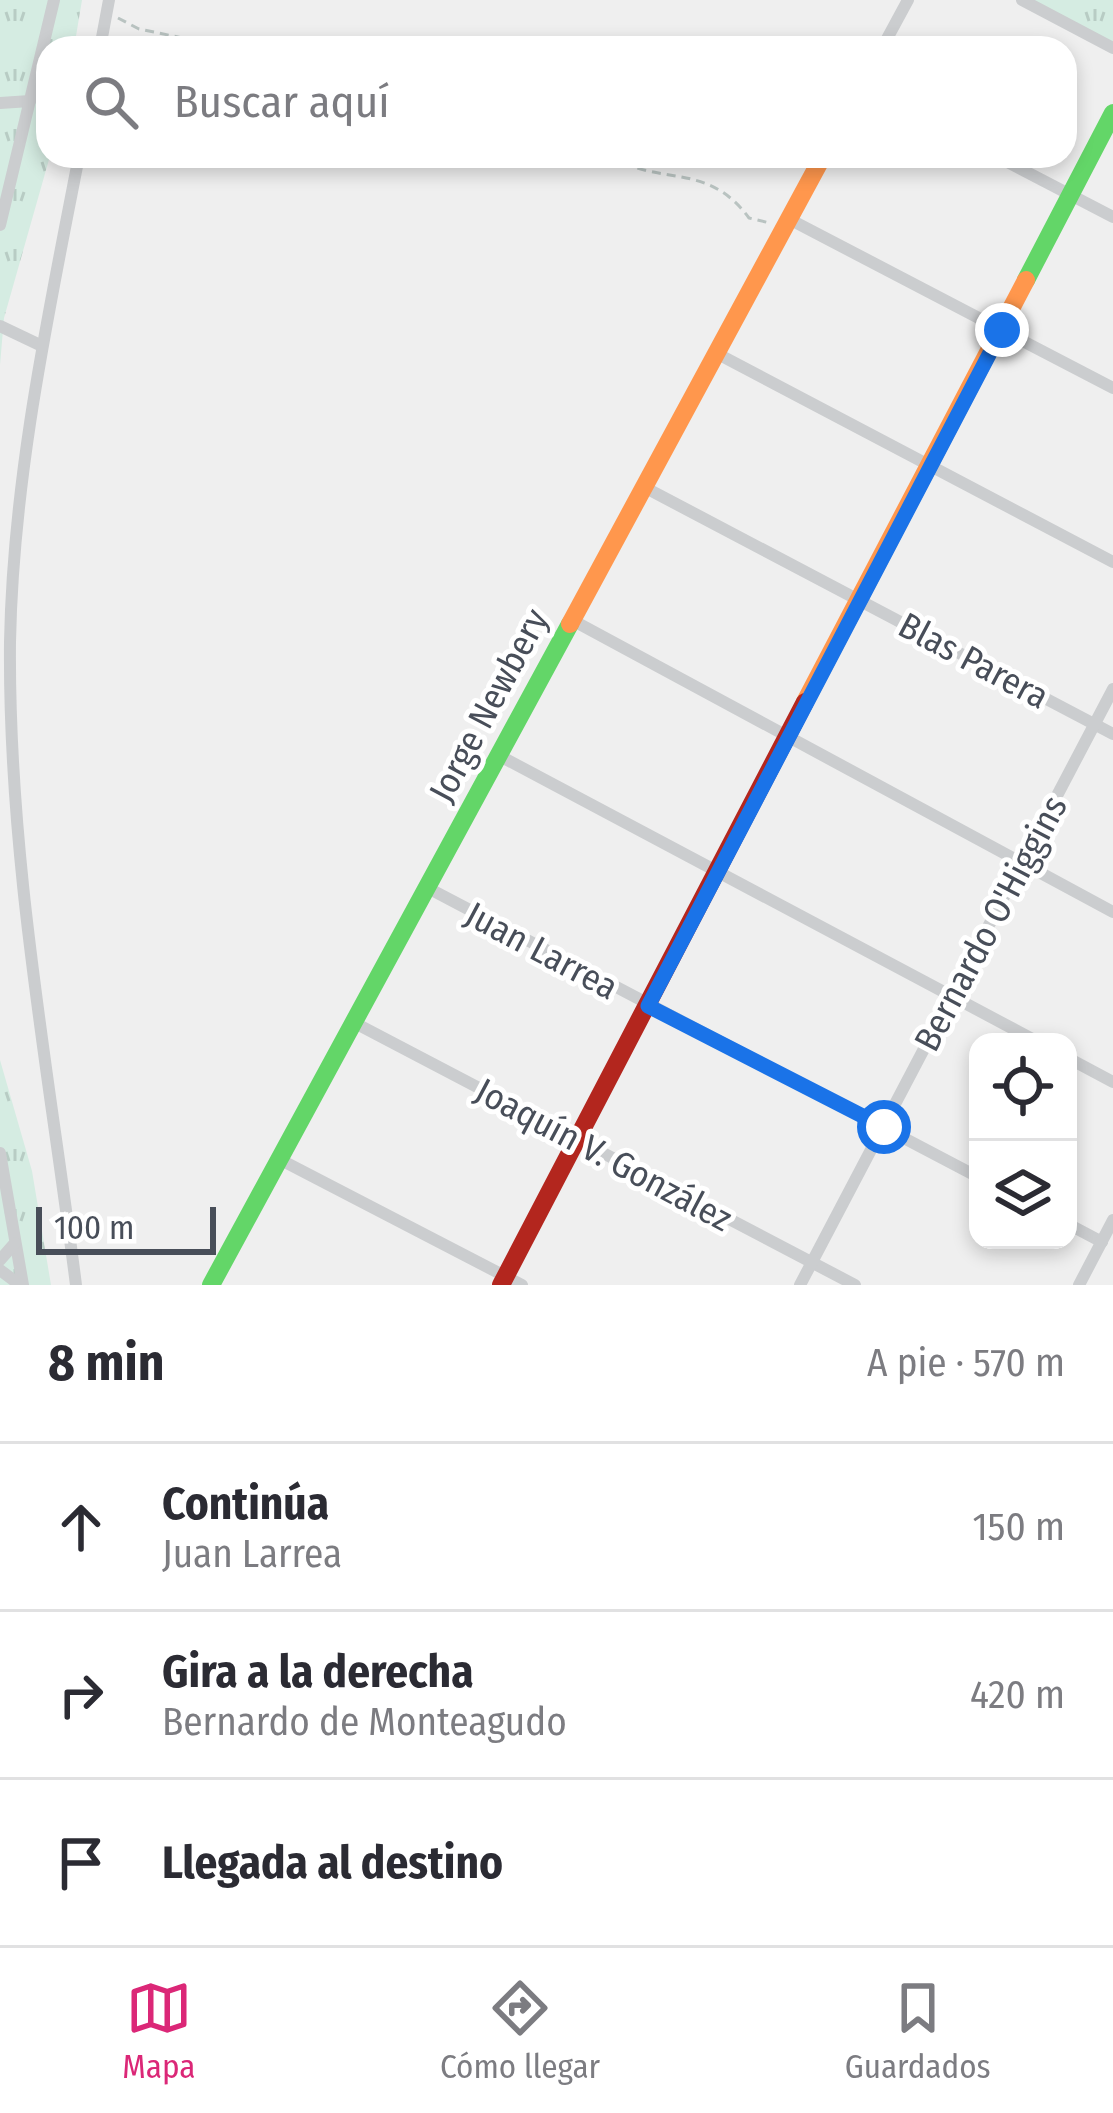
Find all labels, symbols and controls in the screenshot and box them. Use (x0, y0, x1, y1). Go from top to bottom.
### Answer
search box (36, 36, 1077, 168)
icon: search (78, 69, 144, 135)
text: Buscar aquí (174, 75, 390, 129)
route end (975, 303, 1029, 357)
street label: Jorge Newbery (420, 601, 558, 809)
street label: Blas Parera (891, 603, 1056, 719)
street label: Bernardo O'Higgins (905, 788, 1077, 1059)
street label: Juan Larrea (458, 892, 625, 1009)
map controls (969, 1033, 1077, 1249)
button: locate (969, 1033, 1077, 1141)
street label: Joaquín V. González (468, 1069, 739, 1241)
route start (857, 1100, 911, 1154)
button: layers (969, 1141, 1077, 1249)
scale bar (36, 1201, 216, 1254)
text: 100 m (54, 1208, 134, 1248)
text: 8 min (48, 1332, 164, 1394)
text: A pie · 570 m (867, 1340, 1065, 1386)
text: Continúa (162, 1477, 329, 1531)
icon: ahead (48, 1494, 114, 1560)
text: 150 m (972, 1504, 1065, 1550)
text: Juan Larrea (162, 1531, 342, 1577)
text: Gira a la derecha (162, 1645, 474, 1699)
icon: right (48, 1662, 114, 1728)
text: 420 m (970, 1672, 1065, 1718)
text: Bernardo de Monteagudo (162, 1699, 567, 1745)
icon: arrive (48, 1830, 114, 1896)
text: Llegada al destino (162, 1836, 503, 1890)
tab: Mapa (122, 1975, 195, 2087)
tab: Cómo llegar (440, 1975, 600, 2087)
tab: Guardados (845, 1975, 991, 2087)

